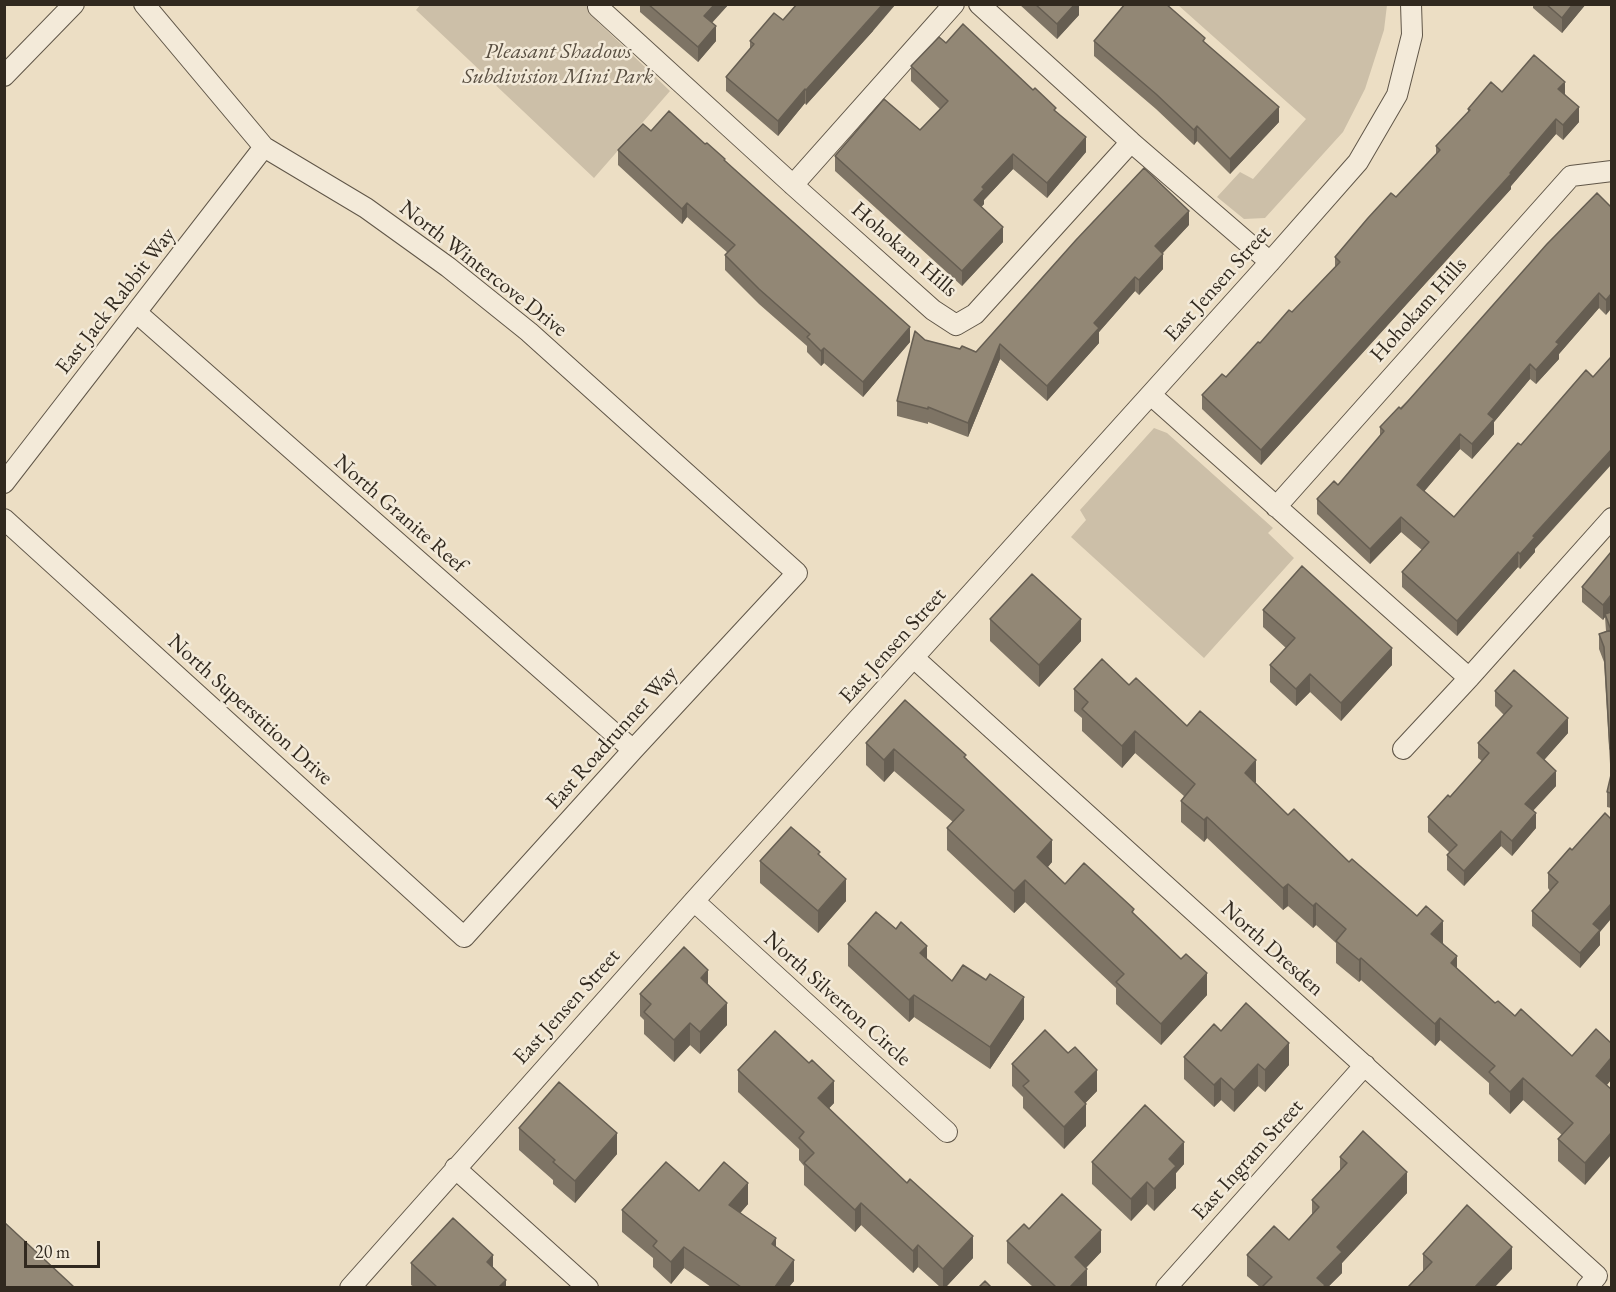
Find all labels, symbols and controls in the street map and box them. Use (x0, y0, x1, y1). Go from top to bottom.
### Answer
park label: Pleasant Shadows Subdivision Mini Park (462, 39, 654, 90)
street label: North Wintercove Drive (394, 195, 572, 343)
street label: Hohokam Hills (846, 197, 962, 303)
street label: East Jensen Street (1159, 221, 1277, 347)
street label: East Jack Rabbit Way (51, 222, 181, 380)
street label: Hohokam Hills (1365, 252, 1473, 368)
street label: North Granite Reef (328, 449, 472, 579)
street label: East Jensen Street (834, 583, 952, 709)
street label: North Superstition Drive (162, 629, 338, 791)
street label: East Roadrunner Way (541, 661, 683, 815)
street label: North Dresden (1215, 896, 1329, 1002)
street label: North Silverton Circle (758, 926, 916, 1072)
street label: East Jensen Street (508, 944, 626, 1070)
street label: East Ingram Street (1187, 1094, 1309, 1226)
scale bar (27, 1229, 104, 1267)
text: 20 m (35, 1240, 70, 1263)

